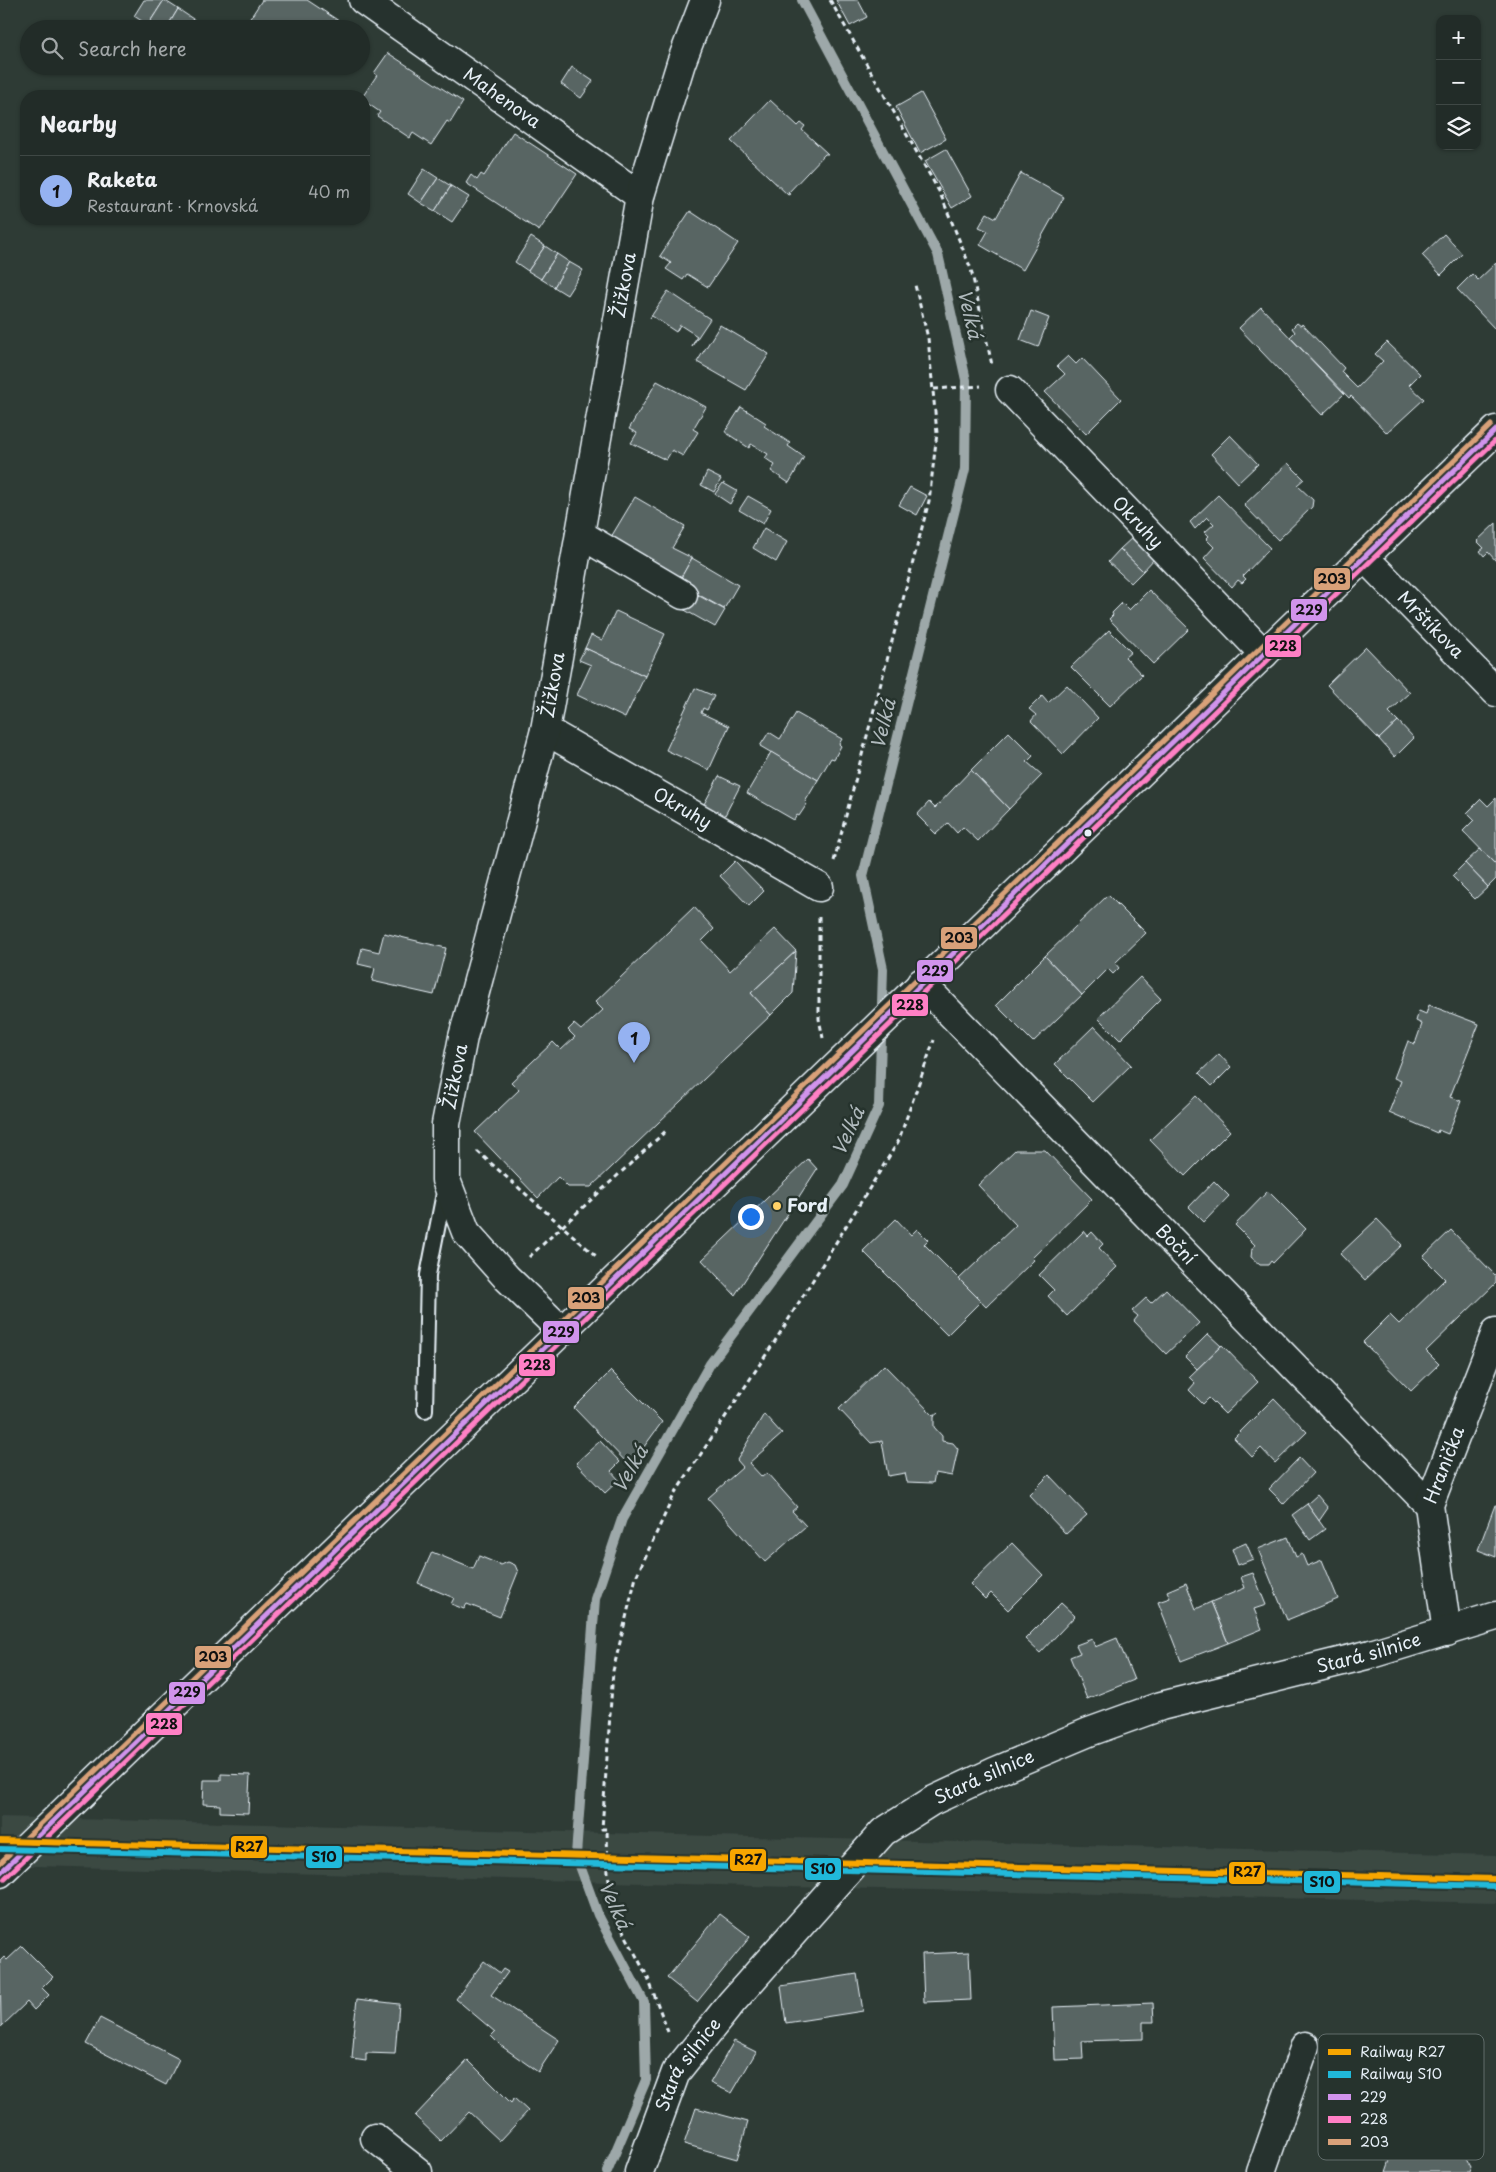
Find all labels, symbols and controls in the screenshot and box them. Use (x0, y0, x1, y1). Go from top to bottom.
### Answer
map controls (1436, 15, 1481, 150)
button: + (1436, 15, 1481, 60)
search box (20, 20, 370, 75)
icon: search (38, 34, 66, 62)
text: Search here (78, 34, 187, 62)
street label: Mahenova (458, 60, 547, 134)
button: − (1436, 60, 1481, 105)
button: layers (1436, 105, 1481, 150)
text: Nearby (40, 107, 117, 139)
text: Raketa (87, 165, 157, 193)
text: 1 (52, 179, 60, 203)
text: 40 m (308, 179, 350, 203)
text: Restaurant · Krnovská (87, 193, 258, 217)
street label: Žižkova (604, 250, 642, 320)
water label: Velká (952, 286, 991, 343)
street label: Okruhy (1107, 489, 1171, 554)
line badge: 203 (1313, 567, 1351, 591)
text: 203 (1317, 568, 1347, 589)
street label: Mrštíkova (1392, 584, 1471, 664)
line badge: 229 (1290, 598, 1328, 622)
text: 229 (1295, 599, 1323, 620)
line badge: 228 (1264, 634, 1302, 658)
text: 228 (1269, 635, 1297, 656)
street label: Žižkova (532, 650, 571, 720)
water label: Velká (862, 695, 902, 752)
street label: Okruhy (648, 780, 717, 835)
unlabelled marker (1083, 828, 1093, 838)
line badge: 203 (940, 926, 978, 950)
text: 203 (944, 927, 974, 948)
line badge: 229 (916, 959, 954, 983)
text: 229 (921, 960, 949, 981)
line badge: 228 (891, 993, 929, 1017)
text: 228 (896, 994, 924, 1015)
pin: 1 (618, 1022, 650, 1063)
street label: Žižkova (434, 1041, 473, 1111)
water label: Velká (824, 1101, 871, 1159)
place label: Ford (787, 1191, 828, 1218)
marker: Ford (771, 1200, 783, 1212)
your location (738, 1204, 764, 1230)
street label: Boční (1150, 1217, 1203, 1270)
line badge: 203 (567, 1286, 605, 1310)
text: 203 (571, 1287, 601, 1308)
line badge: 229 (542, 1320, 580, 1344)
text: 229 (547, 1321, 575, 1342)
line badge: 228 (518, 1353, 556, 1377)
text: 228 (523, 1354, 551, 1375)
street label: Hranička (1416, 1421, 1471, 1507)
water label: Velká (604, 1439, 655, 1497)
street label: Stará silnice (1313, 1625, 1424, 1679)
line badge: 203 (194, 1645, 232, 1669)
text: 203 (198, 1646, 228, 1667)
line badge: 229 (168, 1681, 206, 1705)
text: 229 (173, 1681, 201, 1702)
line badge: 228 (145, 1712, 183, 1736)
text: 228 (150, 1713, 178, 1734)
street label: Stará silnice (929, 1742, 1038, 1810)
line badge: R27 (230, 1835, 268, 1859)
text: R27 (235, 1836, 264, 1857)
line badge: S10 (305, 1845, 343, 1869)
text: S10 (311, 1846, 337, 1867)
line badge: R27 (729, 1848, 767, 1872)
text: R27 (734, 1849, 763, 1870)
line badge: S10 (804, 1857, 842, 1881)
text: S10 (810, 1858, 836, 1879)
line badge: R27 (1228, 1861, 1266, 1885)
text: R27 (1233, 1861, 1262, 1882)
line badge: S10 (1303, 1870, 1341, 1894)
text: S10 (1309, 1871, 1335, 1892)
water label: Velká (593, 1876, 639, 1934)
street label: Stará silnice (648, 2011, 727, 2115)
legend (1318, 2034, 1484, 2160)
text: Railway R27 (1360, 2041, 1445, 2062)
text: Railway S10 (1360, 2063, 1442, 2084)
text: 229 (1360, 2086, 1387, 2107)
text: 228 (1360, 2108, 1388, 2129)
text: 203 (1360, 2131, 1389, 2152)

